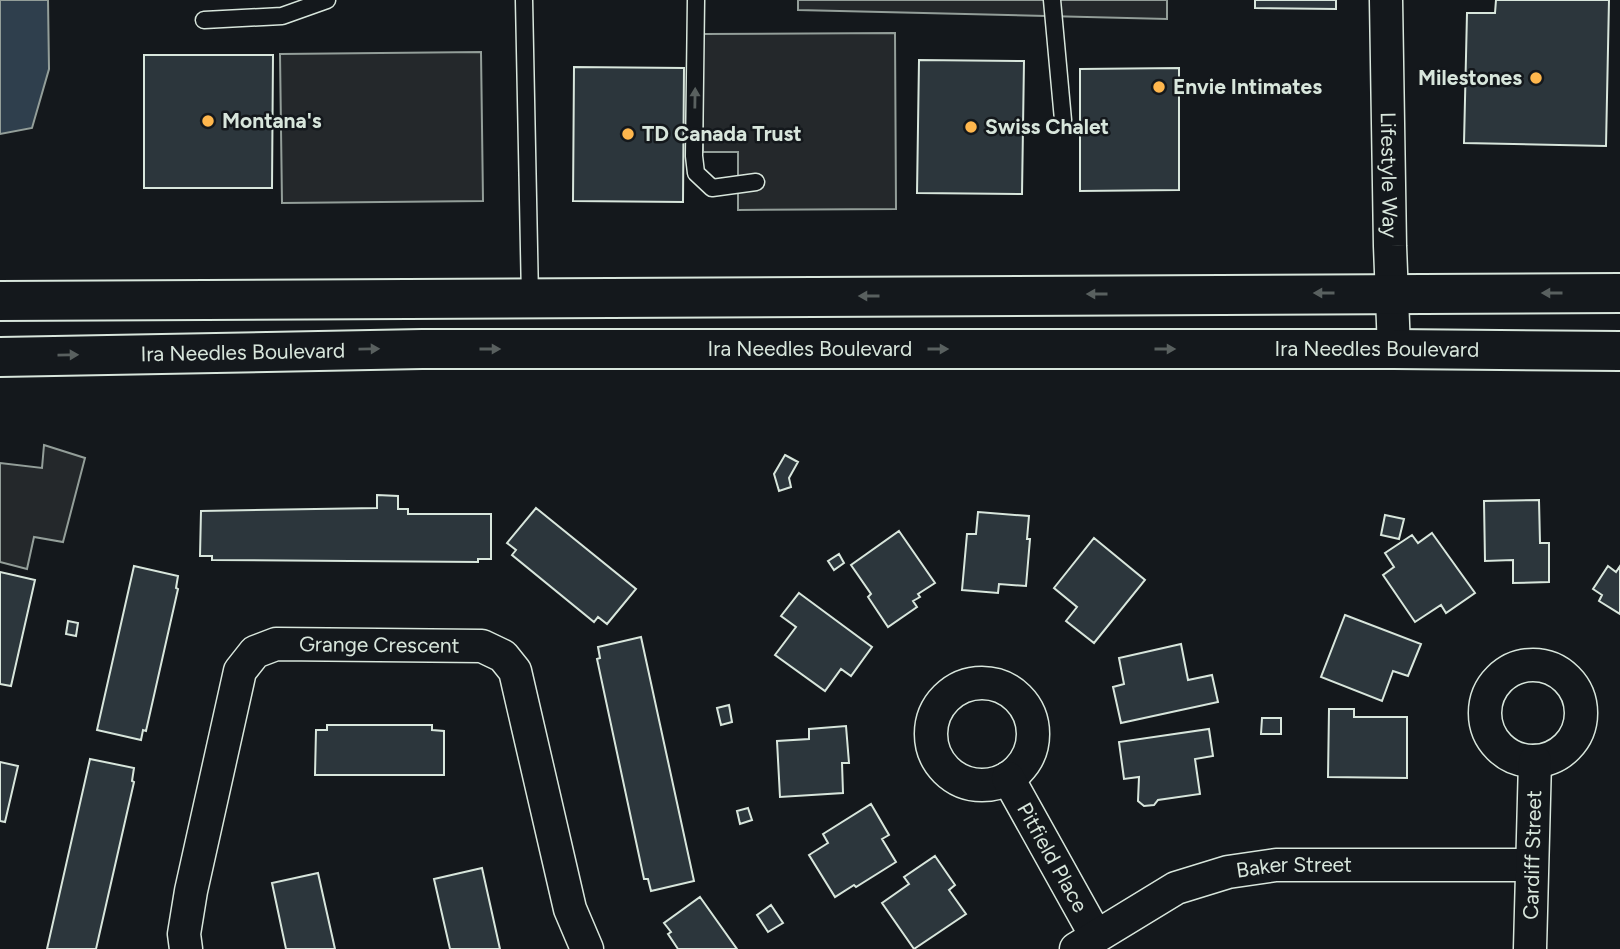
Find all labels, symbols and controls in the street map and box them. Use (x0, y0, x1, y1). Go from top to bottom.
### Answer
place label: Milestones (1418, 65, 1522, 90)
marker: Milestones (1528, 70, 1544, 86)
place label: Envie Intimates (1173, 74, 1322, 99)
marker: Envie Intimates (1151, 79, 1167, 95)
one-way arrow (689, 87, 701, 109)
place label: Montana's (222, 108, 322, 133)
street label: Lifestyle Way (1376, 112, 1403, 238)
marker: Montana's (200, 113, 216, 129)
place label: Swiss Chalet (985, 114, 1109, 139)
marker: Swiss Chalet (963, 119, 979, 135)
place label: TD Canada Trust (642, 121, 802, 146)
marker: TD Canada Trust (620, 126, 636, 142)
one-way arrow (1313, 287, 1335, 299)
one-way arrow (1541, 287, 1563, 299)
one-way arrow (1086, 288, 1108, 300)
one-way arrow (858, 290, 880, 302)
street label: Ira Needles Boulevard (708, 336, 912, 361)
street label: Ira Needles Boulevard (1275, 336, 1479, 362)
street label: Ira Needles Boulevard (140, 337, 346, 366)
one-way arrow (479, 343, 501, 355)
one-way arrow (927, 343, 949, 355)
one-way arrow (1155, 343, 1177, 355)
one-way arrow (358, 344, 380, 355)
one-way arrow (57, 349, 79, 361)
street label: Grange Crescent (299, 631, 460, 658)
street label: Cardiff Street (1518, 790, 1546, 920)
street label: Pitfield Place (1012, 798, 1093, 916)
street label: Baker Street (1234, 851, 1352, 883)

